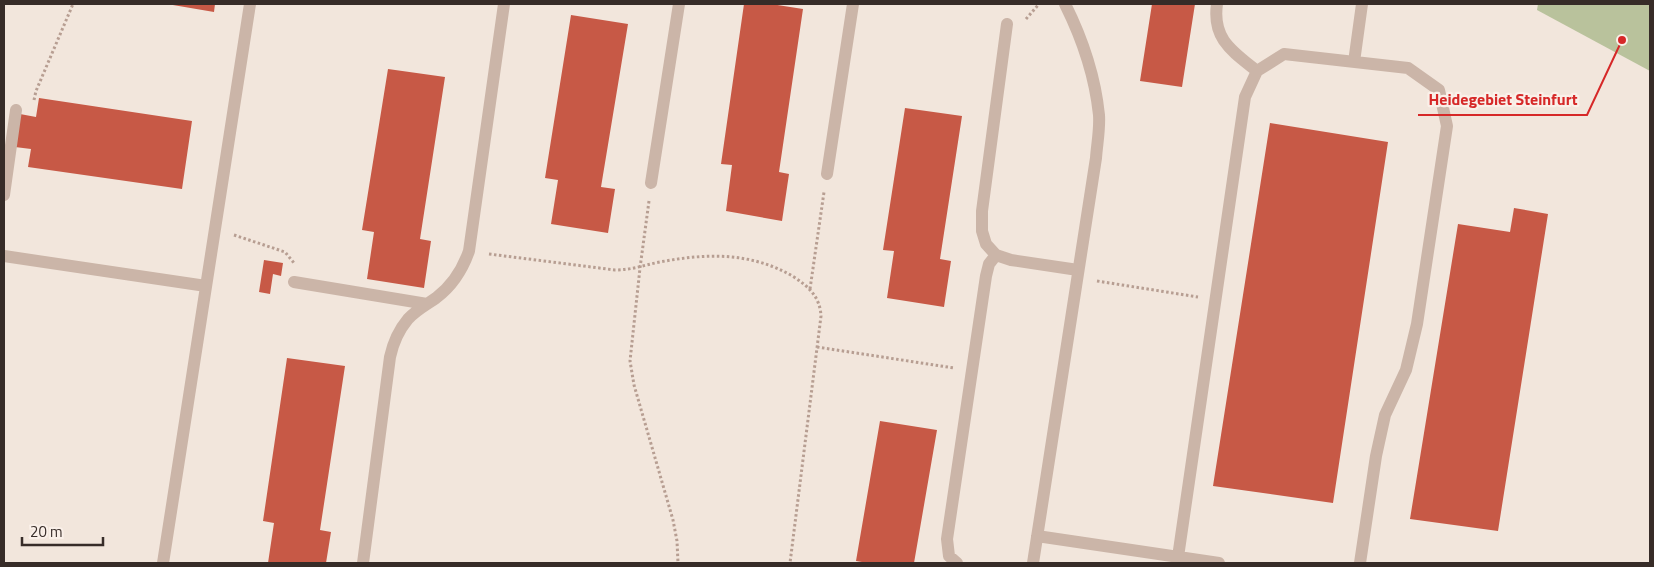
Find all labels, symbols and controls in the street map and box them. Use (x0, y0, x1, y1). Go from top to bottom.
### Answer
callout: Heidegebiet Steinfurt (1418, 84, 1587, 115)
text: Heidegebiet Steinfurt (1429, 87, 1578, 111)
scale bar (22, 514, 104, 546)
text: 20 m (30, 520, 63, 543)

